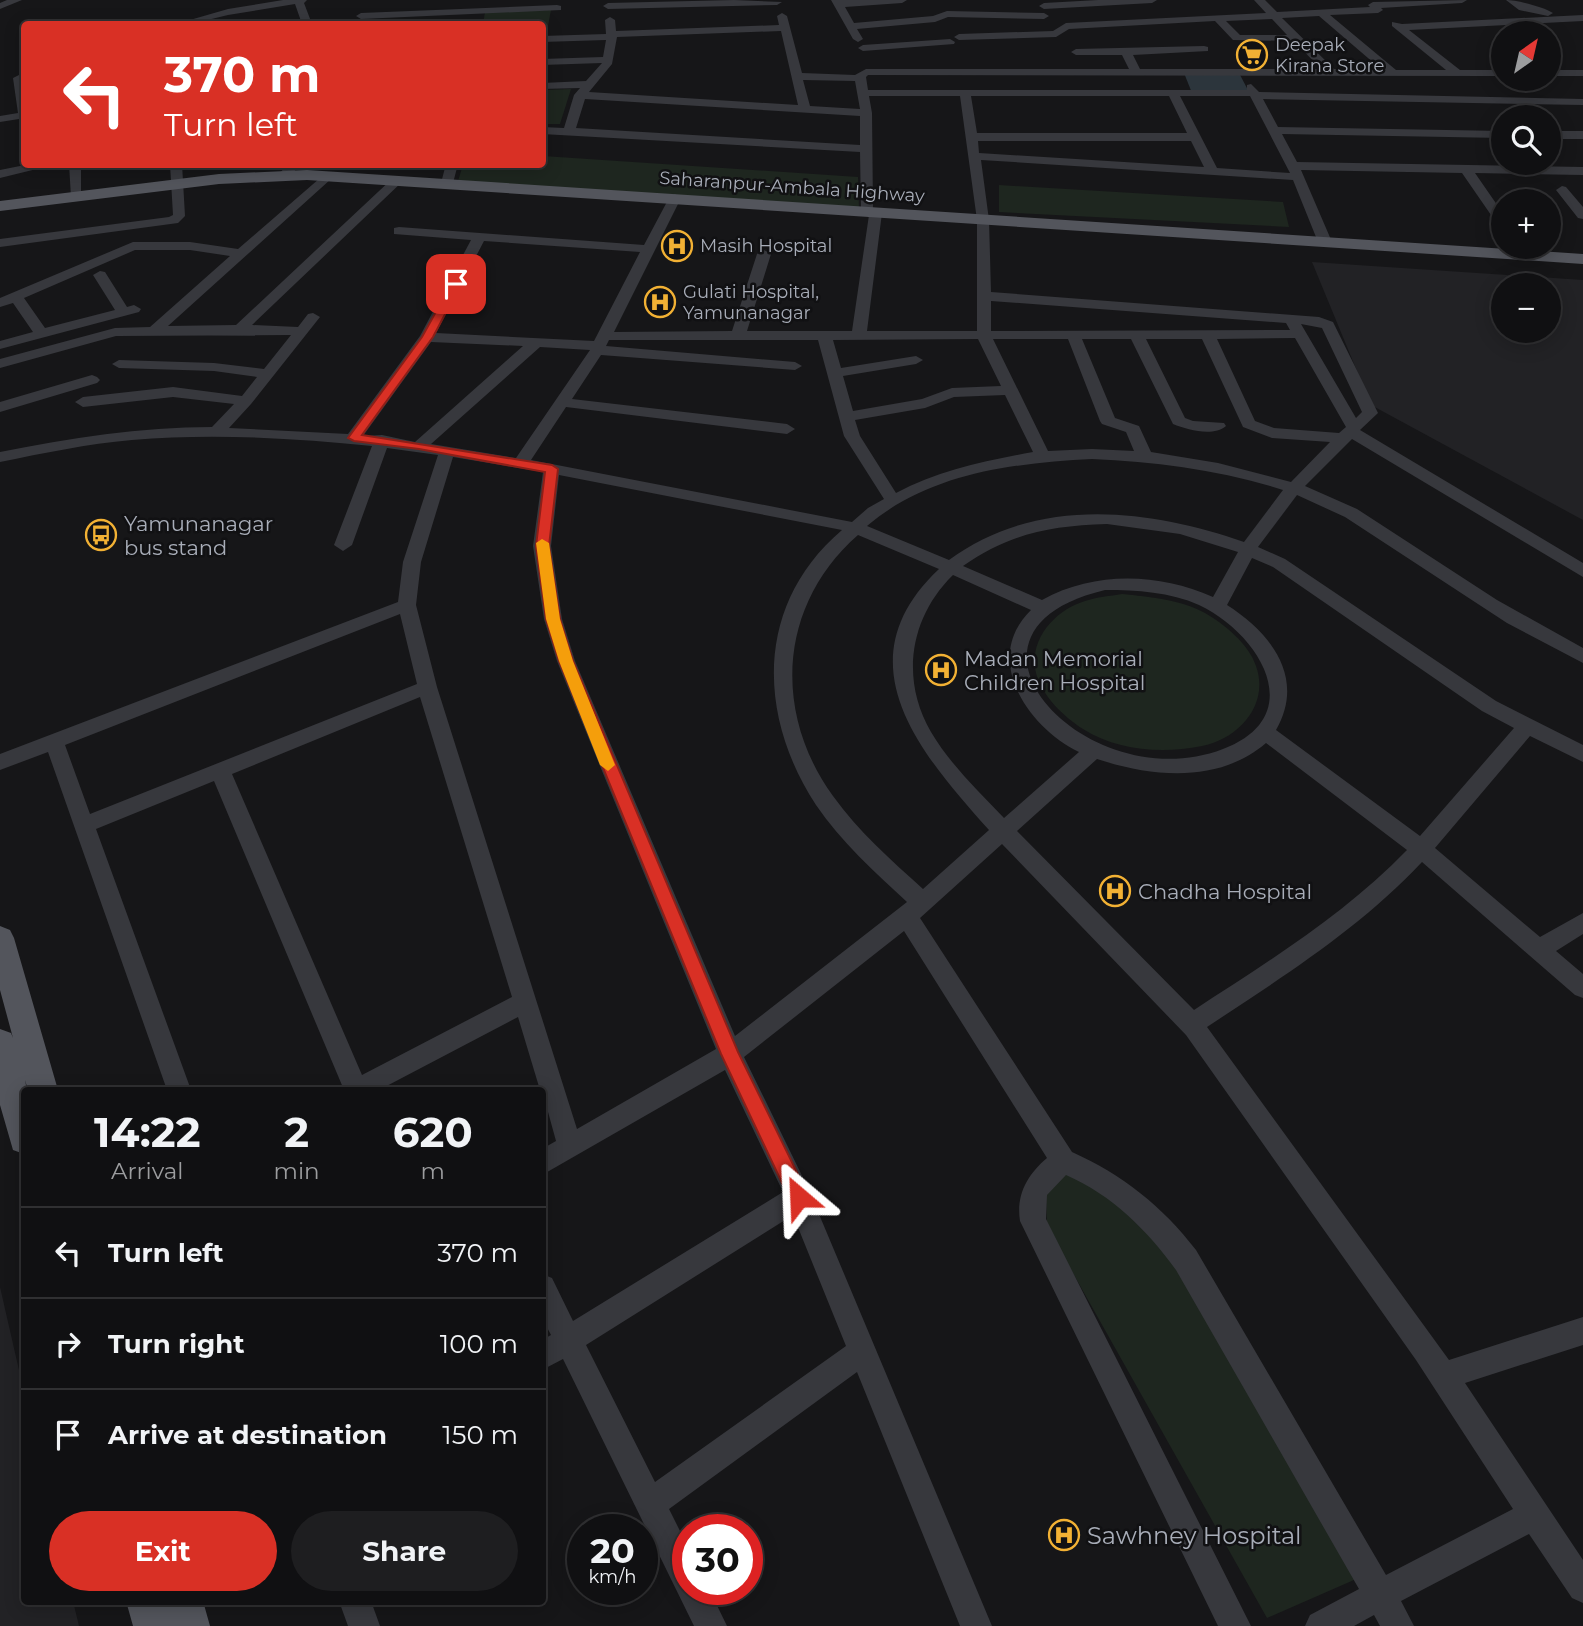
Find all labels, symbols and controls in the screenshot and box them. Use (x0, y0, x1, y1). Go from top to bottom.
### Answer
north arrow (1491, 21, 1561, 91)
map controls (1491, 21, 1561, 343)
place label: Deepak Kirana Store (1275, 34, 1385, 77)
supermarket icon: Deepak Kirana Store (1235, 38, 1269, 72)
text: 370 m (164, 45, 321, 104)
icon: left (49, 49, 140, 140)
text: Turn left (164, 105, 298, 144)
button: search (1491, 105, 1561, 175)
street label: Saharanpur-Ambala Highway (659, 167, 926, 207)
button: + (1491, 189, 1561, 259)
hospital icon: Masih Hospital (660, 229, 694, 263)
place label: Masih Hospital (700, 235, 832, 257)
pin (426, 254, 486, 314)
icon: arrive (437, 265, 475, 303)
button: − (1491, 273, 1561, 343)
place label: Gulati Hospital, Yamunanagar (683, 281, 819, 324)
hospital icon: Gulati Hospital, Yamunanagar (643, 285, 677, 319)
place label: Yamunanagar bus stand (124, 511, 273, 560)
bus stop icon: Yamunanagar bus stand (84, 518, 118, 552)
place label: Madan Memorial Children Hospital (964, 646, 1146, 695)
hospital icon: Madan Memorial Children Hospital (924, 653, 958, 687)
hospital icon: Chadha Hospital (1098, 874, 1132, 908)
place label: Chadha Hospital (1138, 879, 1312, 904)
text: 14:22 (94, 1106, 200, 1158)
text: 2 (284, 1106, 309, 1158)
text: 620 (393, 1106, 473, 1158)
text: Arrival (111, 1157, 184, 1185)
text: min (274, 1157, 320, 1185)
text: m (421, 1157, 445, 1185)
position arrow (762, 1160, 836, 1234)
icon: left (49, 1234, 87, 1272)
text: Turn left (108, 1237, 224, 1269)
text: 370 m (437, 1237, 518, 1269)
icon: right (49, 1325, 87, 1363)
text: Turn right (108, 1328, 244, 1360)
text: 100 m (440, 1328, 518, 1360)
icon: arrive (49, 1416, 87, 1454)
text: Arrive at destination (108, 1419, 387, 1451)
text: 150 m (442, 1419, 518, 1451)
button: Exit (49, 1511, 277, 1591)
button: Share (291, 1511, 518, 1591)
speed limit sign: 30 (672, 1514, 763, 1605)
hospital icon: Sawhney Hospital (1047, 1518, 1081, 1552)
place label: Sawhney Hospital (1087, 1521, 1302, 1550)
text: 20 (590, 1529, 635, 1572)
text: km/h (588, 1566, 637, 1588)

